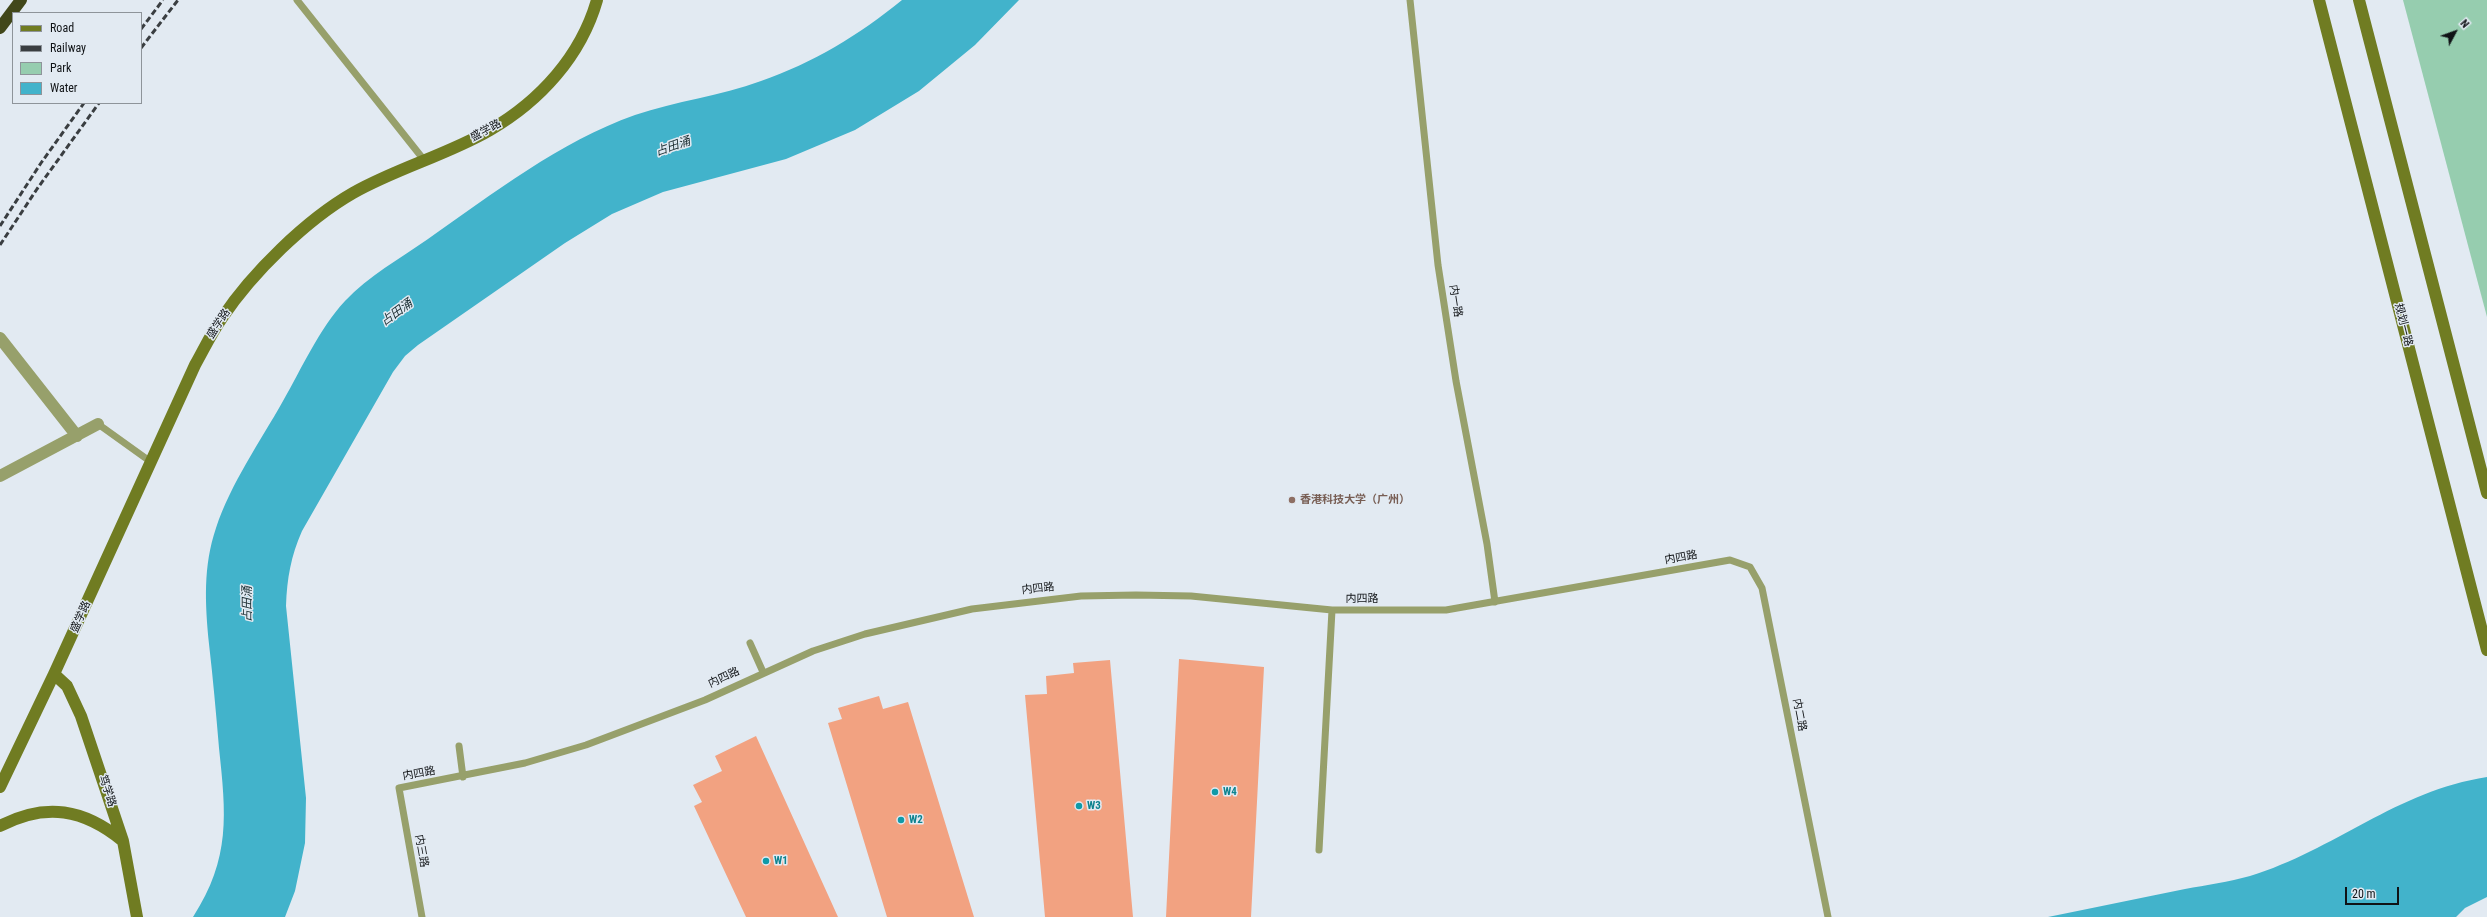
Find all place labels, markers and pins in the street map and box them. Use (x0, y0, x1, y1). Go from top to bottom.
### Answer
place label: 香港科技大学（广州） (1300, 493, 1410, 507)
marker: 香港科技大学（广州） (1287, 495, 1297, 505)
place label: W4 (1223, 785, 1237, 799)
marker: W4 (1210, 787, 1220, 797)
place label: W3 (1087, 799, 1101, 813)
marker: W3 (1074, 801, 1084, 811)
place label: W2 (909, 813, 923, 827)
marker: W2 (896, 815, 906, 825)
place label: W1 (774, 854, 788, 868)
marker: W1 (761, 856, 771, 866)

